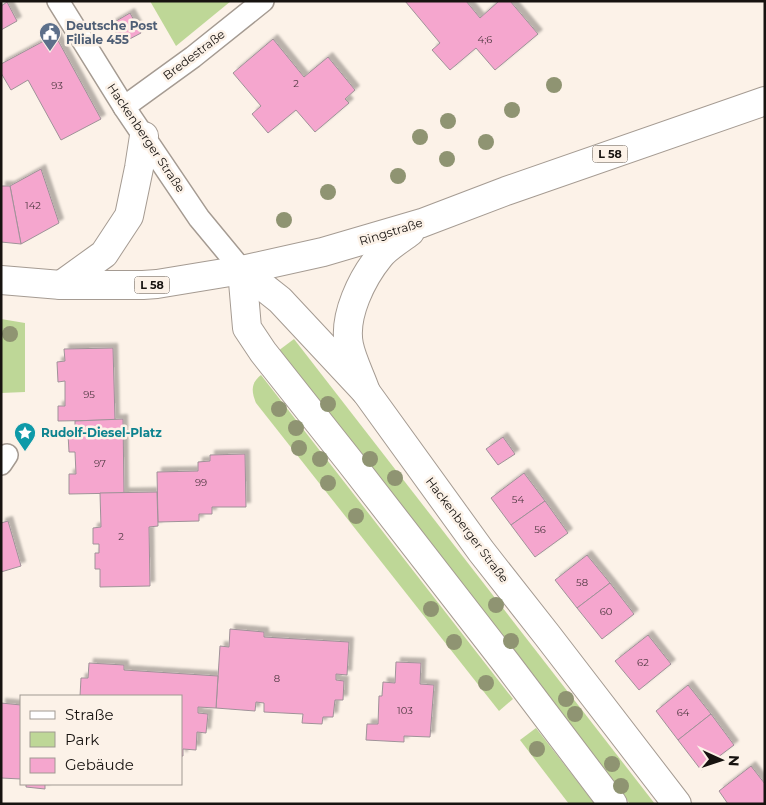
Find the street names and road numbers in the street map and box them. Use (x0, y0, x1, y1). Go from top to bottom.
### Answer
street label: Bredestraße (160, 26, 228, 83)
street label: Hackenberger Straße (104, 80, 188, 195)
road number: L 58 (592, 146, 628, 162)
street label: Ringstraße (357, 215, 424, 248)
road number: L 58 (134, 276, 170, 294)
street label: Hackenberger Straße (423, 474, 512, 585)

